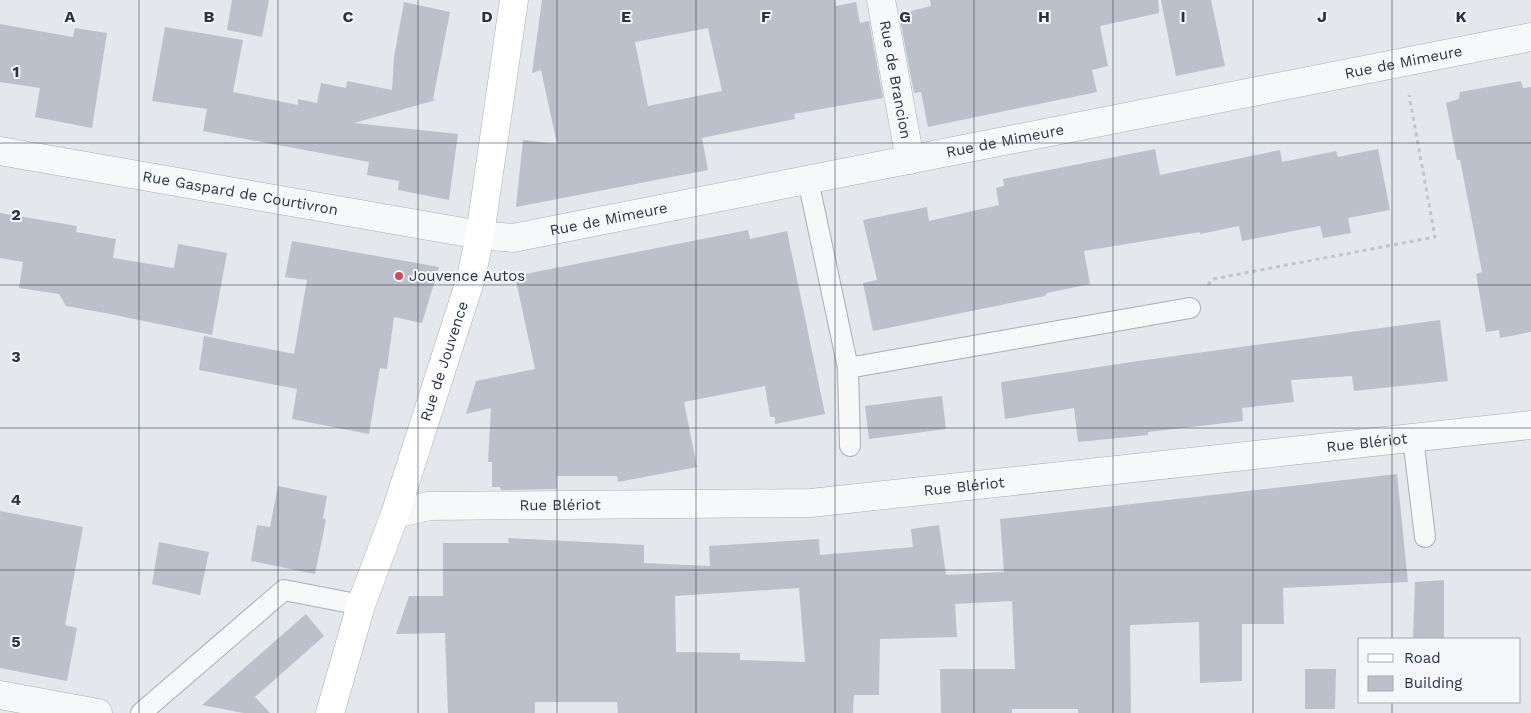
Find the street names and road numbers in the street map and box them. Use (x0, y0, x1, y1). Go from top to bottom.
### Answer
street label: Rue de Brancion (876, 19, 915, 140)
street label: Rue de Mimeure (1343, 42, 1464, 83)
street label: Rue de Mimeure (945, 120, 1065, 161)
street label: Rue Gaspard de Courtivron (141, 167, 340, 219)
street label: Rue de Mimeure (548, 199, 669, 240)
street label: Rue de Jouvence (416, 299, 472, 424)
street label: Rue Blériot (1325, 429, 1409, 456)
street label: Rue Blériot (923, 473, 1006, 500)
street label: Rue Blériot (519, 496, 601, 514)

